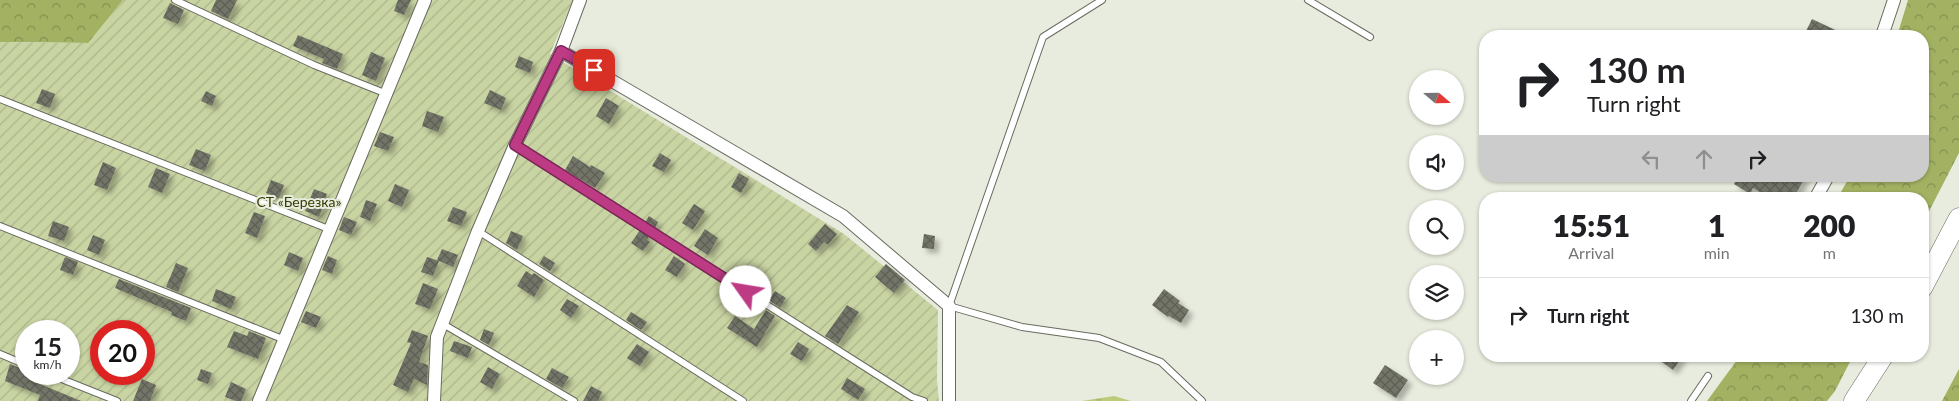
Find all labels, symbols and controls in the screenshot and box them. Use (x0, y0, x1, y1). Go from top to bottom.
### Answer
text: 130 m (1587, 48, 1686, 90)
pin (573, 49, 615, 91)
icon: right (1504, 50, 1569, 115)
icon: arrive (580, 56, 608, 84)
north arrow (1409, 70, 1464, 125)
map controls (1409, 70, 1464, 385)
text: Turn right (1587, 90, 1681, 117)
button: sound (1409, 135, 1464, 190)
icon: left (1637, 145, 1665, 173)
icon: ahead (1690, 145, 1718, 173)
icon: right (1743, 145, 1771, 173)
park label: СТ «Березка» (257, 193, 341, 210)
button: search (1409, 200, 1464, 255)
text: 15:51 (1553, 207, 1630, 243)
text: 1 (1708, 207, 1725, 243)
text: 200 (1803, 207, 1855, 243)
text: Arrival (1568, 243, 1614, 262)
text: min (1704, 243, 1730, 262)
text: m (1823, 243, 1836, 262)
position arrow (719, 265, 771, 317)
button: layers (1409, 265, 1464, 320)
icon: right (1504, 301, 1532, 329)
text: Turn right (1547, 304, 1629, 327)
text: 130 m (1850, 304, 1904, 327)
speed limit sign: 20 (90, 320, 155, 385)
button: + (1409, 330, 1464, 385)
text: 15 (33, 331, 62, 361)
text: km/h (33, 357, 62, 372)

